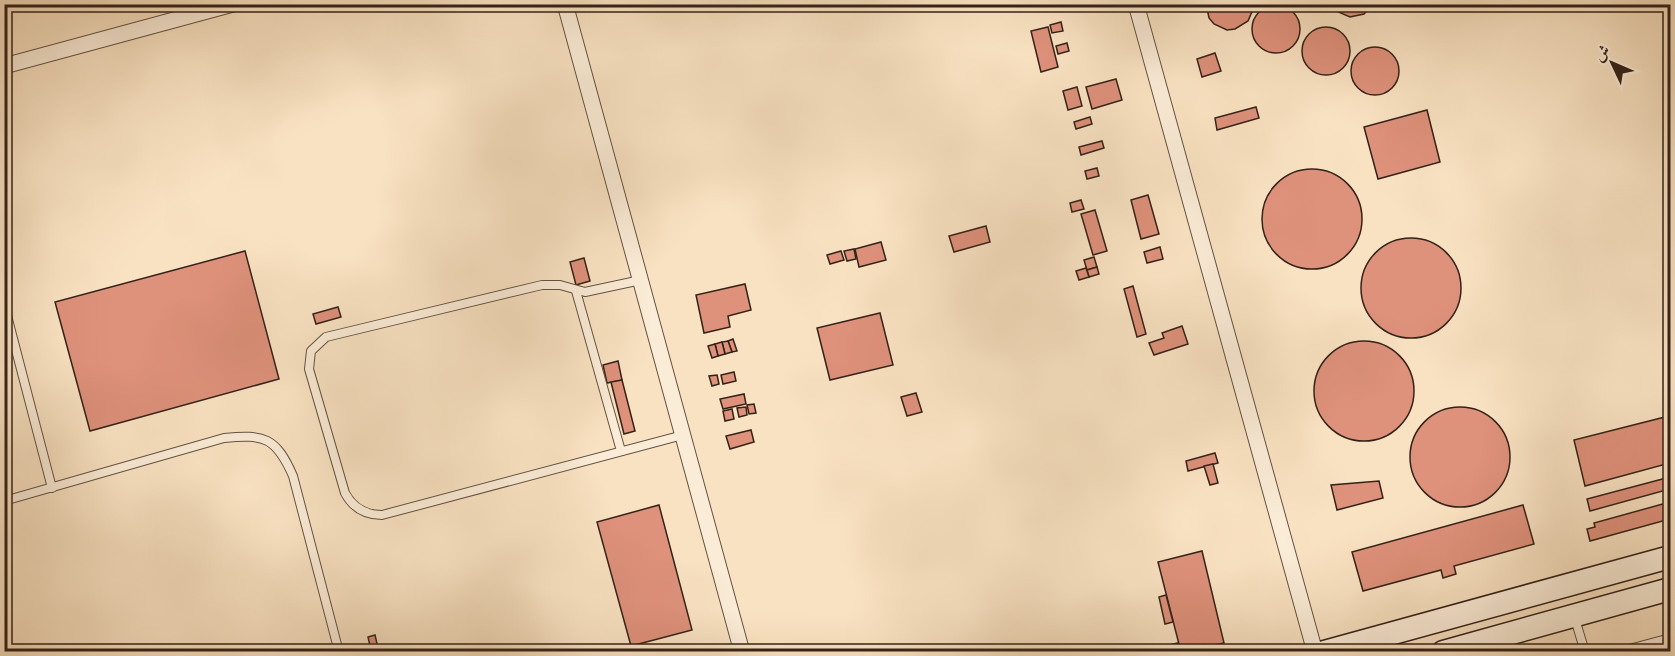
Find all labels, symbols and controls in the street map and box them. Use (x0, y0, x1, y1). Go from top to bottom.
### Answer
north arrow (1582, 33, 1642, 93)
text: ش (1589, 41, 1615, 66)

